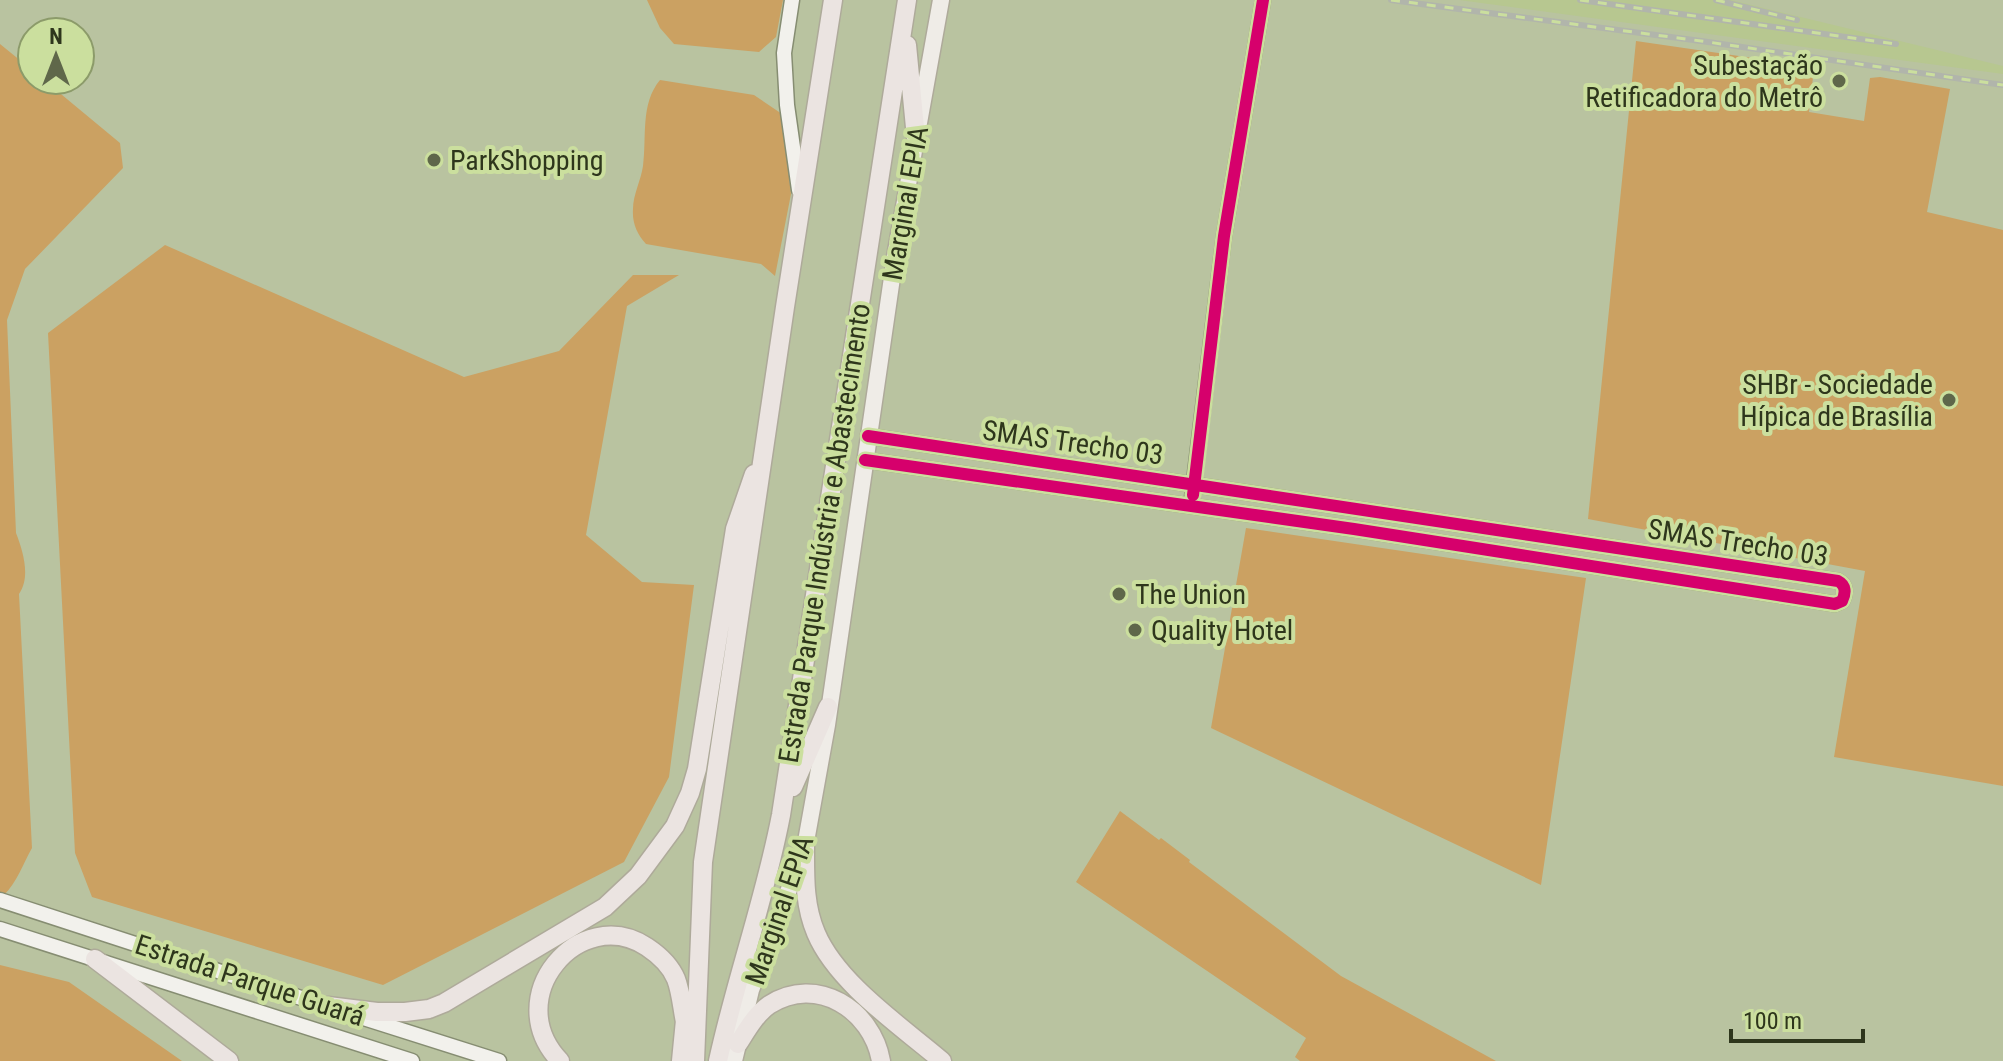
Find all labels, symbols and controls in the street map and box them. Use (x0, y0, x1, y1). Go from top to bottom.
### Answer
north arrow (16, 16, 96, 96)
text: N (49, 24, 63, 49)
place label: Subestação Retificadora do Metrô (1585, 49, 1823, 114)
marker: Subestação Retificadora do Metrô (1830, 72, 1848, 90)
street label: Marginal EPIA (876, 124, 935, 283)
place label: ParkShopping (450, 144, 603, 177)
marker: ParkShopping (425, 151, 443, 169)
street label: Estrada Parque Indústria e Abastecimento (772, 301, 877, 765)
place label: SHBr - Sociedade Hípica de Brasília (1740, 368, 1933, 433)
marker: SHBr - Sociedade Hípica de Brasília (1940, 391, 1958, 409)
street label: SMAS Trecho 03 (981, 413, 1165, 471)
street label: SMAS Trecho 03 (1645, 512, 1830, 573)
place label: The Union (1135, 578, 1246, 611)
marker: The Union (1110, 585, 1128, 603)
place label: Quality Hotel (1151, 614, 1293, 647)
marker: Quality Hotel (1126, 621, 1144, 639)
street label: Marginal EPIA (739, 831, 820, 989)
street label: Estrada Parque Guará (131, 928, 369, 1033)
scale bar (1731, 993, 1863, 1043)
text: 100 m (1743, 1007, 1802, 1035)

